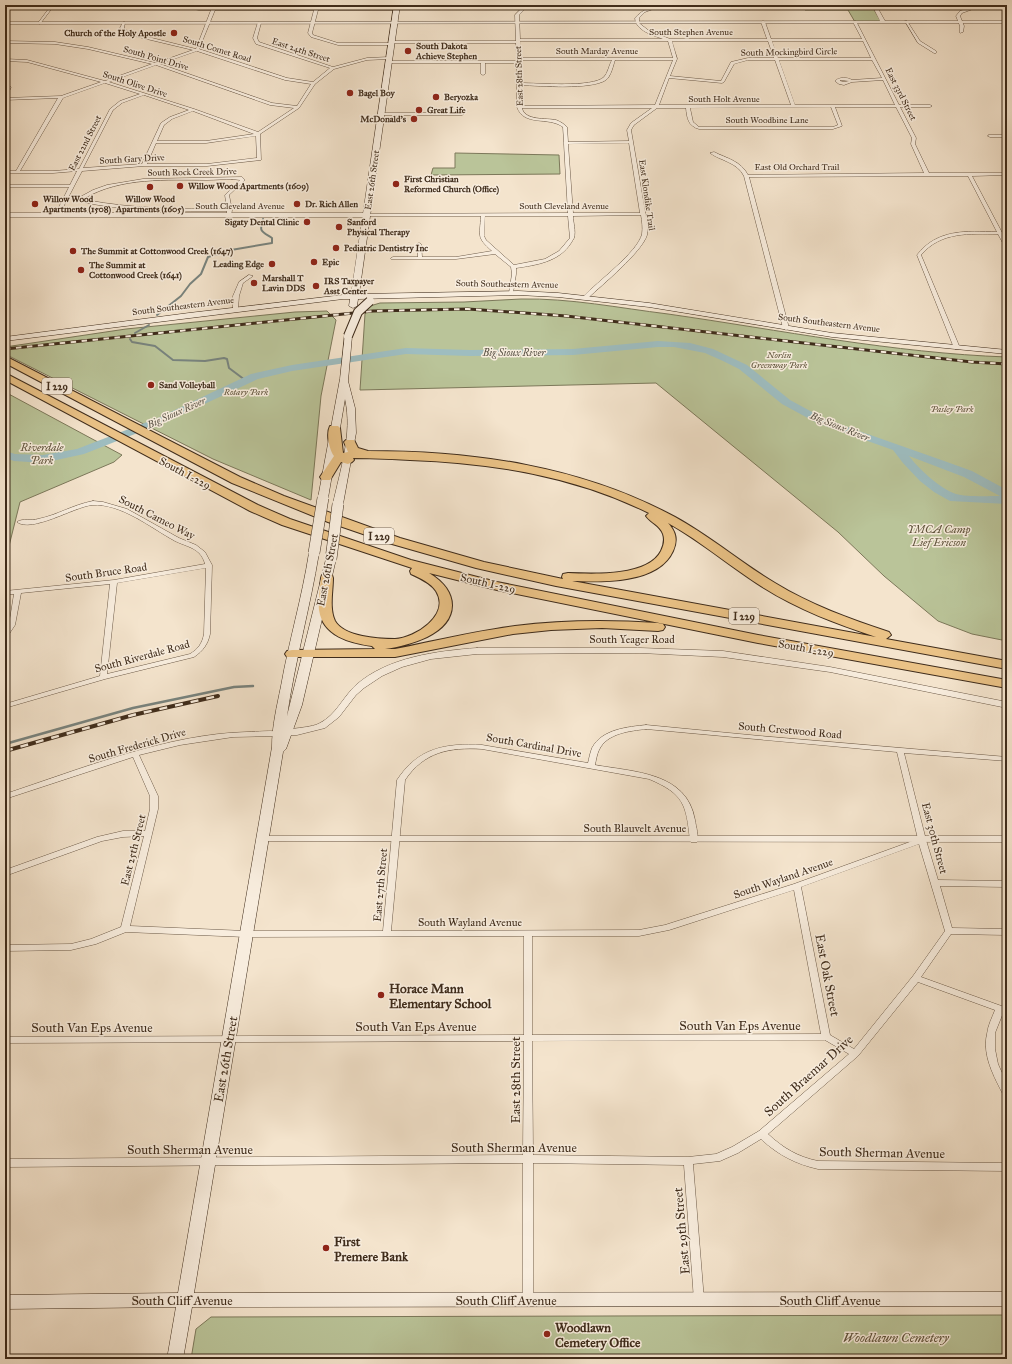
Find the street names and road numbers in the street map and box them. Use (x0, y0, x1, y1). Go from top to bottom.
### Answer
street label: South Stephen Avenue (649, 26, 733, 37)
street label: South Comet Road (182, 33, 253, 64)
street label: East 24th Street (271, 35, 332, 64)
street label: South Point Drive (122, 43, 190, 72)
street label: East 28th Street (512, 45, 525, 106)
street label: South Marday Avenue (556, 45, 639, 56)
street label: South Mockingbird Circle (741, 45, 838, 59)
street label: East 33rd Street (883, 65, 920, 123)
street label: South Olive Drive (102, 68, 169, 99)
street label: South Holt Avenue (688, 93, 760, 104)
street label: East 22nd Street (66, 112, 104, 173)
street label: South Woodbine Lane (725, 114, 809, 125)
street label: East 26th Street (362, 149, 381, 211)
street label: South Gary Drive (99, 151, 165, 166)
street label: East Klondike Trail (637, 159, 658, 232)
street label: East Old Orchard Trail (755, 161, 840, 172)
street label: South Rock Creek Drive (147, 165, 237, 178)
street label: South Cleveland Avenue (195, 200, 285, 211)
street label: South Cleveland Avenue (519, 200, 609, 211)
street label: South Southeastern Avenue (456, 277, 559, 290)
street label: South Southeastern Avenue (131, 294, 235, 317)
street label: South Southeastern Avenue (778, 311, 881, 334)
road number: I 229 (42, 378, 72, 394)
street label: South I-229 (157, 455, 213, 492)
street label: South Cameo Way (117, 493, 198, 543)
road number: I 229 (364, 528, 394, 544)
street label: East 26th Street (314, 533, 341, 607)
street label: South Bruce Road (64, 560, 148, 585)
street label: South I-229 (459, 571, 517, 596)
road number: I 229 (729, 608, 759, 624)
street label: South Yeager Road (589, 633, 675, 646)
street label: South Riverdale Road (93, 637, 192, 675)
street label: South I-229 (777, 637, 835, 660)
street label: South Crestwood Road (738, 719, 843, 742)
street label: South Frederick Drive (87, 725, 188, 766)
street label: South Cardinal Drive (485, 731, 583, 760)
street label: East 30th Street (919, 801, 950, 875)
street label: East 25th Street (118, 813, 149, 887)
street label: South Blauvelt Avenue (584, 822, 687, 835)
street label: East 27th Street (371, 848, 390, 922)
street label: South Wayland Avenue (732, 855, 835, 902)
street label: South Wayland Avenue (418, 916, 523, 929)
street label: East Oak Street (811, 933, 843, 1018)
street label: East 26th Street (211, 1015, 241, 1103)
street label: South Van Eps Avenue (679, 1018, 801, 1034)
street label: South Van Eps Avenue (355, 1019, 477, 1035)
street label: South Van Eps Avenue (31, 1020, 153, 1036)
street label: South Braemar Drive (761, 1031, 857, 1120)
street label: East 28th Street (508, 1036, 524, 1124)
street label: South Sherman Avenue (451, 1140, 578, 1156)
street label: South Sherman Avenue (127, 1142, 254, 1158)
street label: South Sherman Avenue (819, 1144, 946, 1162)
street label: East 29th Street (670, 1186, 694, 1275)
street label: South Cliff Avenue (131, 1293, 233, 1309)
street label: South Cliff Avenue (455, 1293, 557, 1309)
street label: South Cliff Avenue (779, 1293, 881, 1309)

